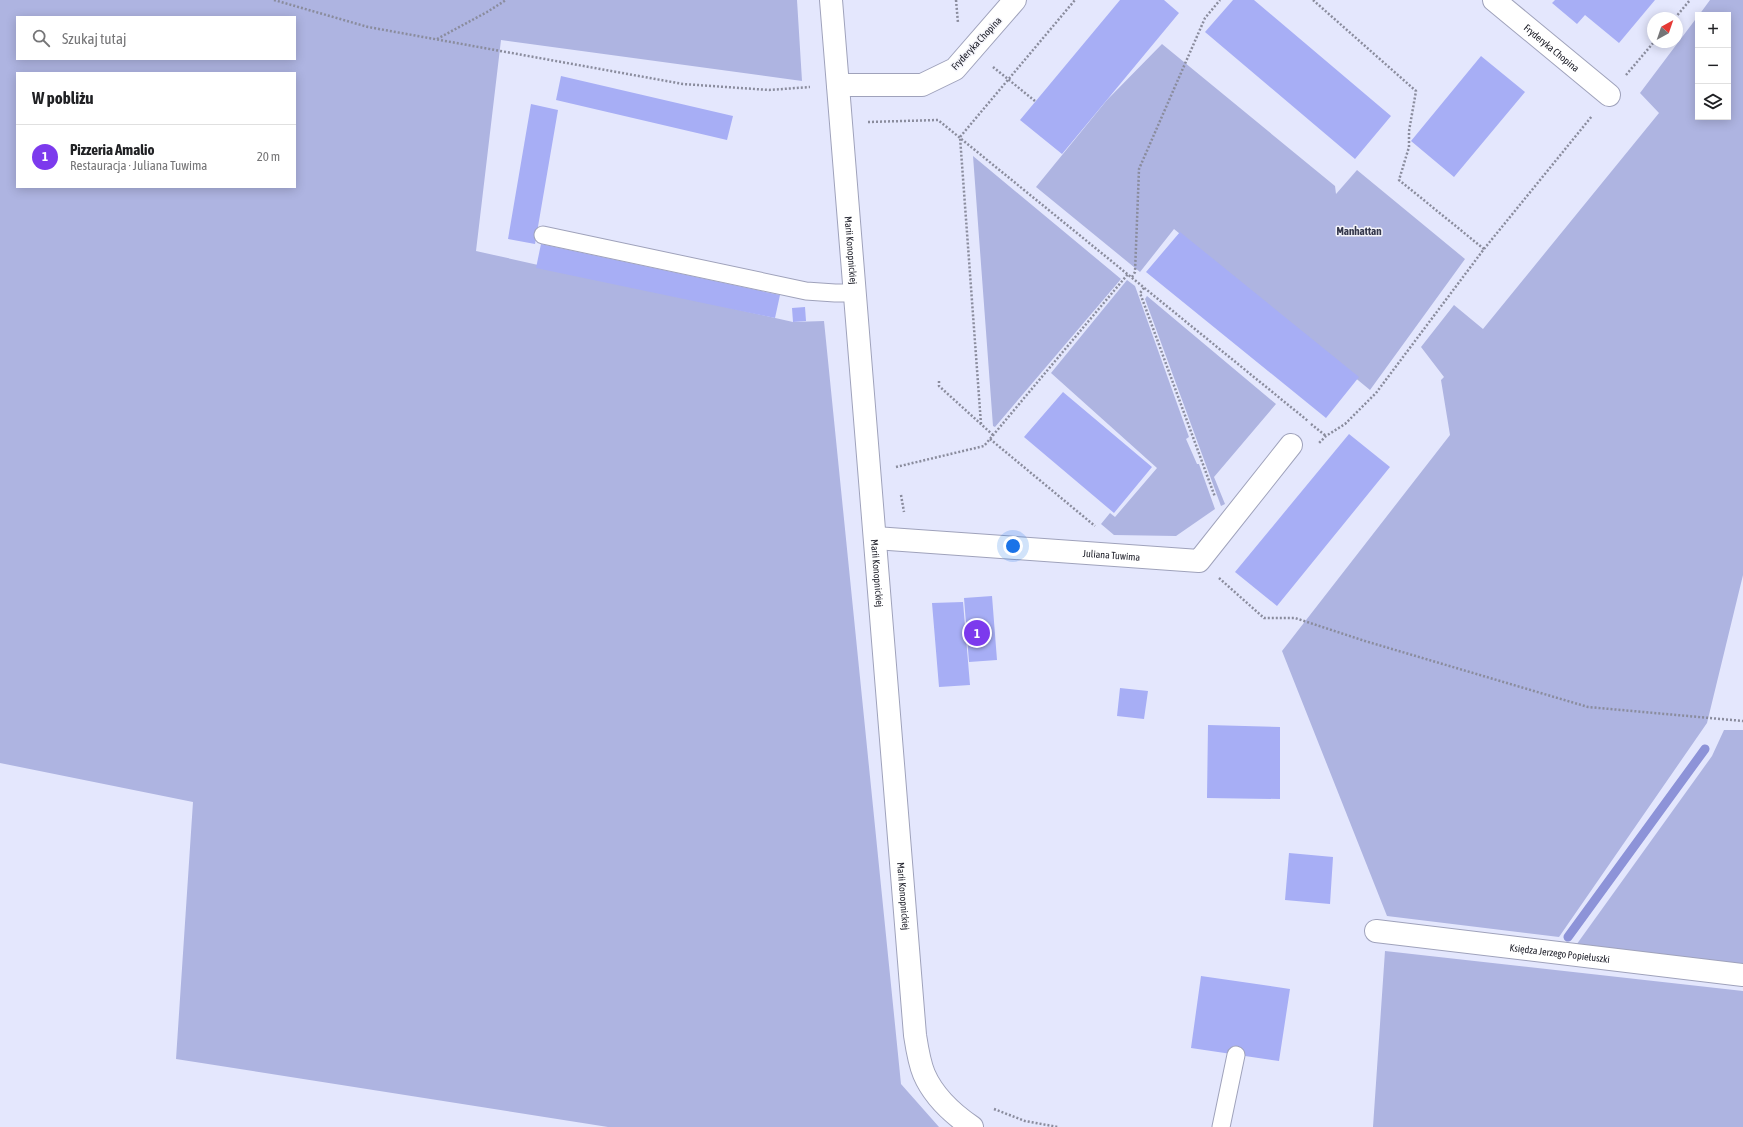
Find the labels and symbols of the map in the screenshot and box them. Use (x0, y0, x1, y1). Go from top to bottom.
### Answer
north arrow (1647, 12, 1683, 48)
street label: Fryderyka Chopina (949, 14, 1004, 72)
street label: Fryderyka Chopina (1522, 22, 1582, 74)
street label: Marii Konopnickiej (843, 216, 859, 285)
district label: Manhattan (1336, 225, 1382, 237)
your location (1003, 536, 1023, 556)
street label: Marii Konopnickiej (869, 539, 885, 608)
street label: Juliana Tuwima (1082, 548, 1141, 563)
pin: 1 (964, 618, 990, 648)
street label: Marii Konopnickiej (895, 862, 911, 931)
street label: Księdza Jerzego Popiełuszki (1509, 942, 1610, 965)

